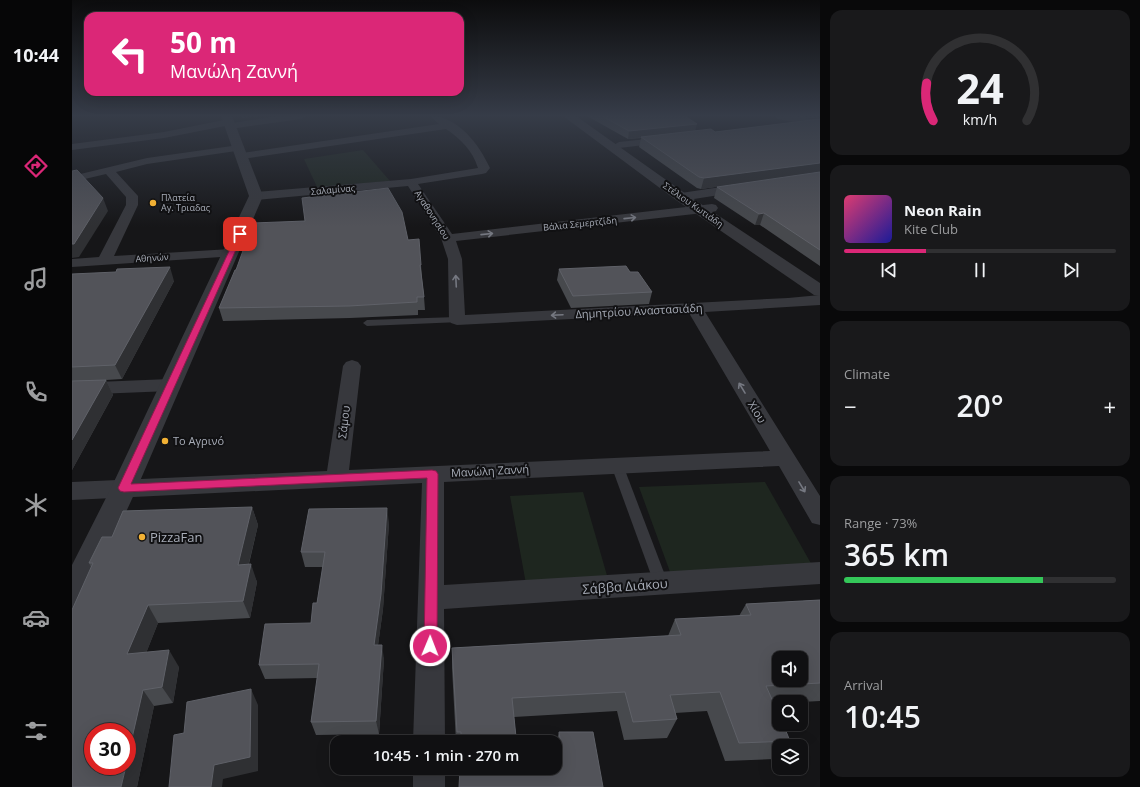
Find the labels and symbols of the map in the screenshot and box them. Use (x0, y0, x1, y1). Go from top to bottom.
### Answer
street label: Στέλιου Κωτιάδη (660, 179, 726, 230)
street label: Σαλαμίνας (310, 181, 356, 198)
street label: Αγαθονησίου (412, 188, 453, 242)
place label: Πλατεία Αγ. Τριαδας (161, 191, 211, 214)
marker: Πλατεία Αγ. Τριαδας (148, 198, 158, 208)
street label: Βάλια Σεμερτζίδη (542, 213, 618, 234)
one-way arrow (623, 214, 636, 222)
pin (223, 217, 257, 251)
one-way arrow (480, 230, 493, 238)
street label: Αθηνών (135, 250, 169, 265)
one-way arrow (452, 275, 459, 288)
street label: Δημητρίου Αναστασιάδη (575, 300, 703, 321)
one-way arrow (551, 311, 564, 319)
one-way arrow (738, 382, 746, 394)
street label: Χίου (745, 398, 770, 426)
street label: Σάμου (334, 404, 353, 439)
place label: Το Αγρινό (173, 433, 224, 448)
marker: Το Αγρινό (160, 436, 170, 446)
street label: Μανώλη Ζαννή (451, 461, 529, 480)
one-way arrow (799, 481, 807, 493)
place label: PizzaFan (150, 528, 202, 546)
marker: PizzaFan (137, 532, 147, 542)
street label: Σάββα Διάκου (582, 574, 668, 598)
position arrow (409, 625, 451, 667)
speed limit sign: 30 (84, 723, 136, 775)

